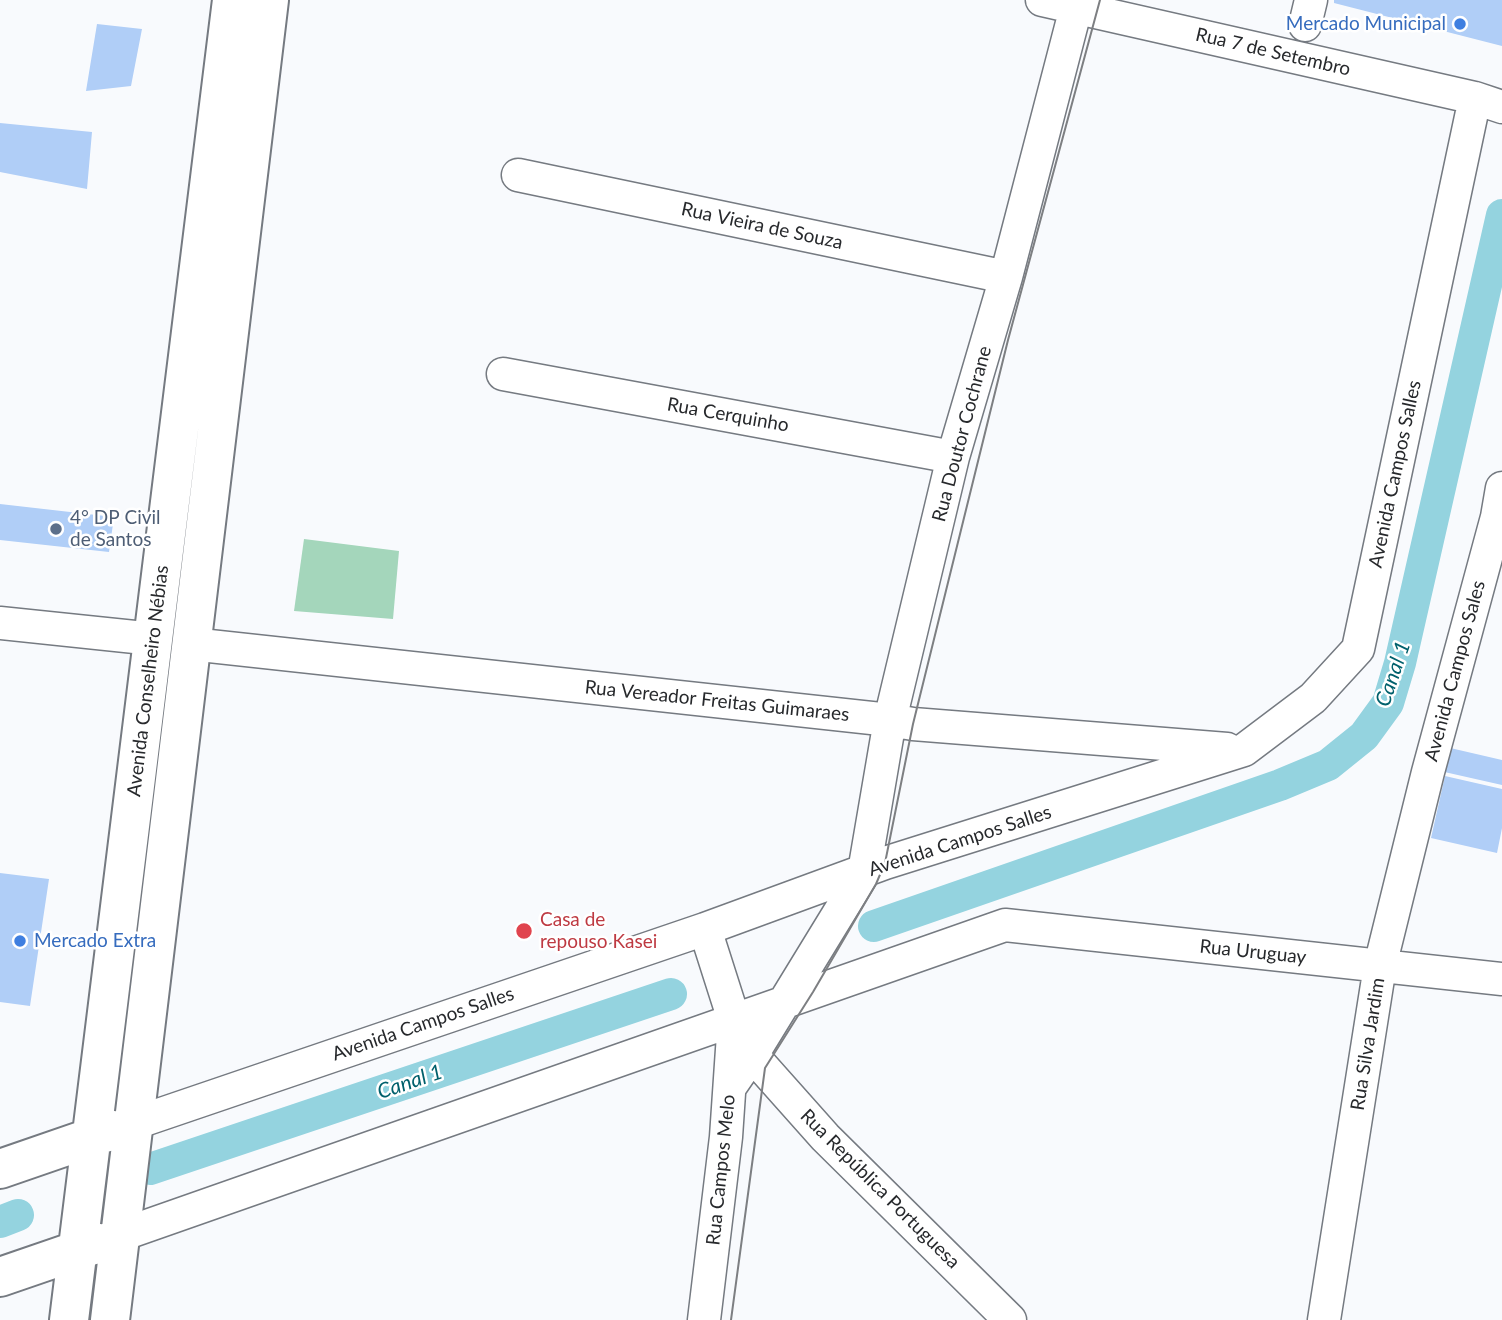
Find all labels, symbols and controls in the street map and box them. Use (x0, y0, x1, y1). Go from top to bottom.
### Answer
place label: Mercado Municipal (1286, 13, 1446, 35)
marker: Mercado Municipal (1452, 16, 1468, 32)
street label: Rua 7 de Setembro (1193, 23, 1353, 81)
street label: Rua Vieira de Souza (679, 198, 845, 254)
street label: Rua Doutor Cochrane (928, 344, 996, 524)
street label: Avenida Campos Salles (1364, 378, 1426, 570)
street label: Rua Cerquinho (665, 393, 791, 437)
place label: 4° DP Civil de Santos (70, 507, 161, 551)
marker: 4° DP Civil de Santos (48, 521, 64, 537)
street label: Avenida Conselheiro Nébias (122, 564, 174, 798)
street label: Avenida Campos Sales (1420, 578, 1490, 764)
water label: Canal 1 (1370, 638, 1416, 710)
street label: Rua Vereador Freitas Guimaraes (584, 676, 850, 726)
street label: Avenida Campos Salles (866, 801, 1054, 881)
place label: Casa de repouso Kasei (540, 909, 657, 953)
marker: Casa de repouso Kasei (514, 921, 534, 941)
place label: Mercado Extra (34, 930, 156, 952)
marker: Mercado Extra (12, 933, 28, 949)
street label: Rua Uruguay (1199, 935, 1307, 969)
street label: Rua Silva Jardim (1346, 976, 1390, 1112)
street label: Avenida Campos Salles (329, 982, 517, 1066)
water label: Canal 1 (374, 1059, 446, 1105)
street label: Rua Campos Melo (702, 1094, 740, 1246)
street label: Rua República Portuguesa (795, 1104, 965, 1274)

